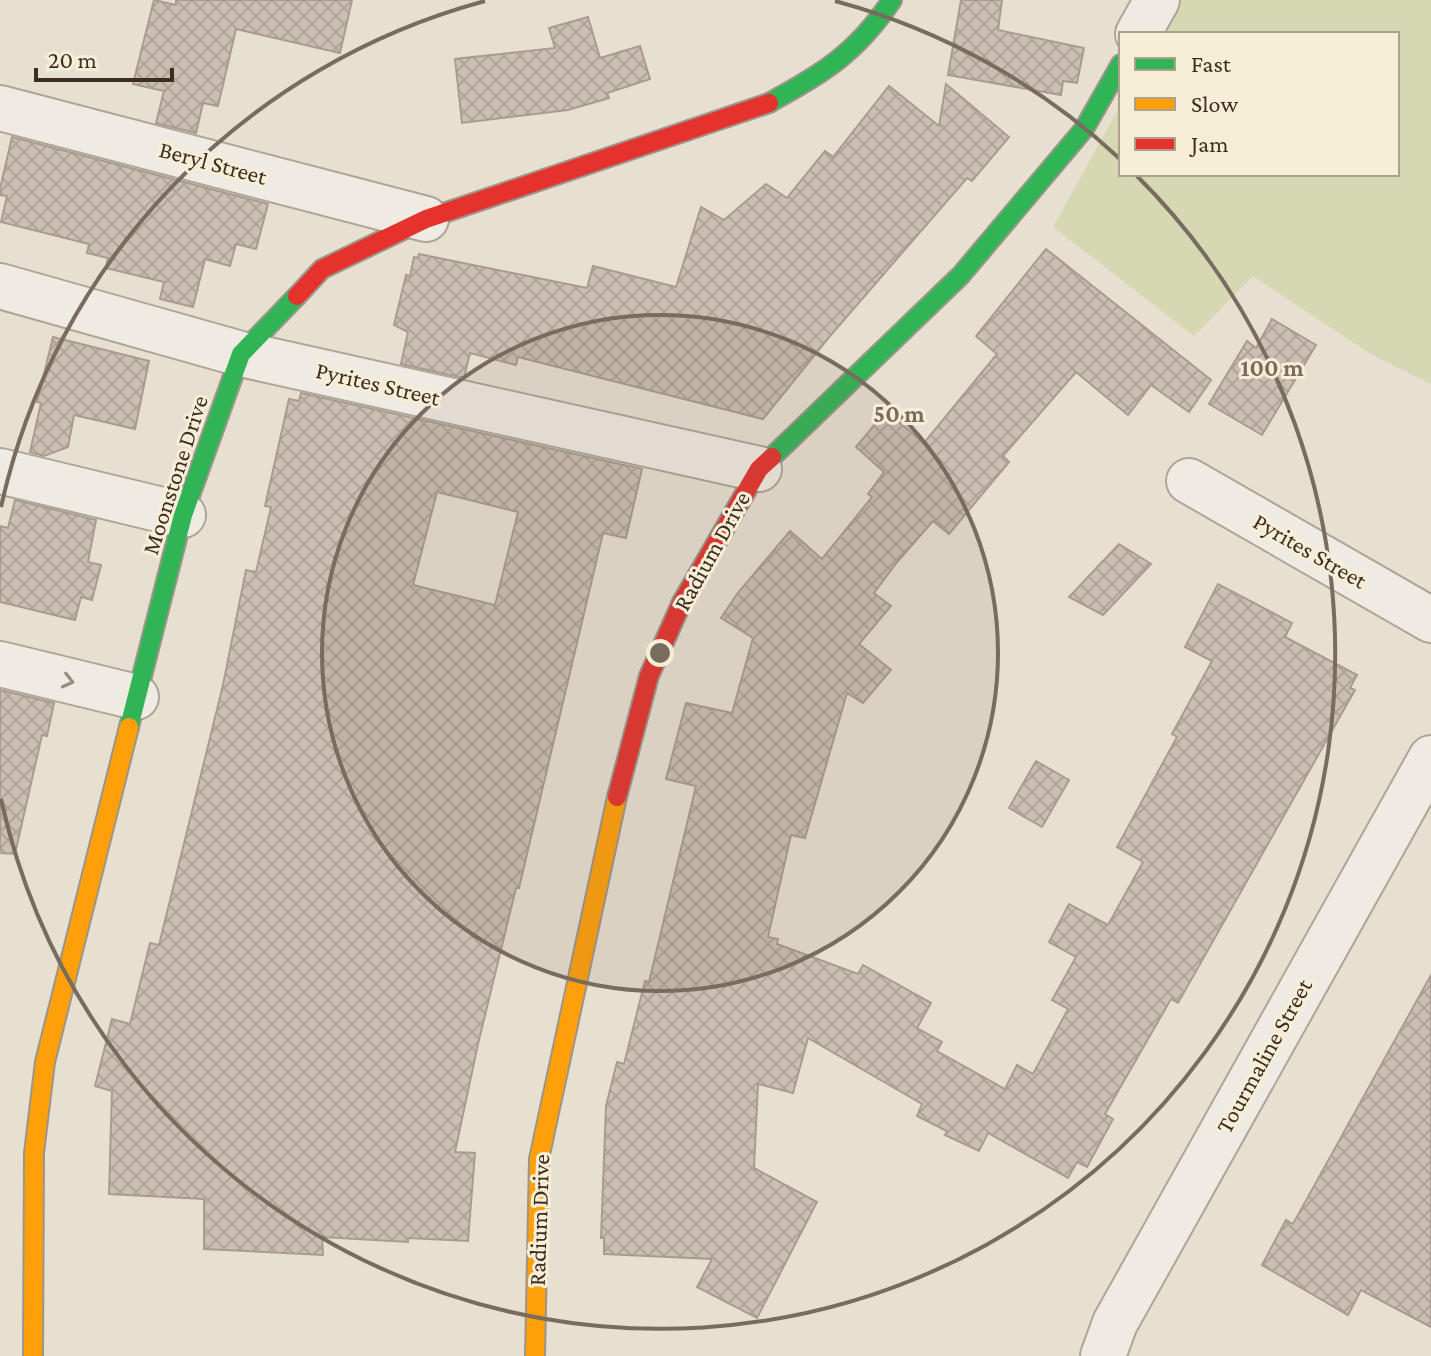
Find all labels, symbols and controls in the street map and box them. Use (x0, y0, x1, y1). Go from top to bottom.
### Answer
scale bar (36, 32, 172, 82)
legend (1119, 32, 1399, 176)
text: 20 m (48, 46, 97, 73)
text: Fast (1191, 50, 1232, 77)
text: Slow (1191, 90, 1238, 117)
text: Jam (1189, 130, 1229, 157)
street label: Beryl Street (156, 135, 271, 190)
text: 100 m (1240, 354, 1304, 381)
street label: Pyrites Street (313, 356, 444, 411)
street label: Moonstone Drive (136, 392, 213, 558)
text: 50 m (873, 400, 925, 427)
street label: Radium Drive (668, 487, 755, 615)
street label: Pyrites Street (1249, 507, 1373, 594)
centre of rings (646, 639, 674, 667)
one-way arrow (61, 671, 74, 688)
street label: Tourmaline Street (1210, 973, 1318, 1138)
street label: Radium Drive (523, 1154, 554, 1286)

